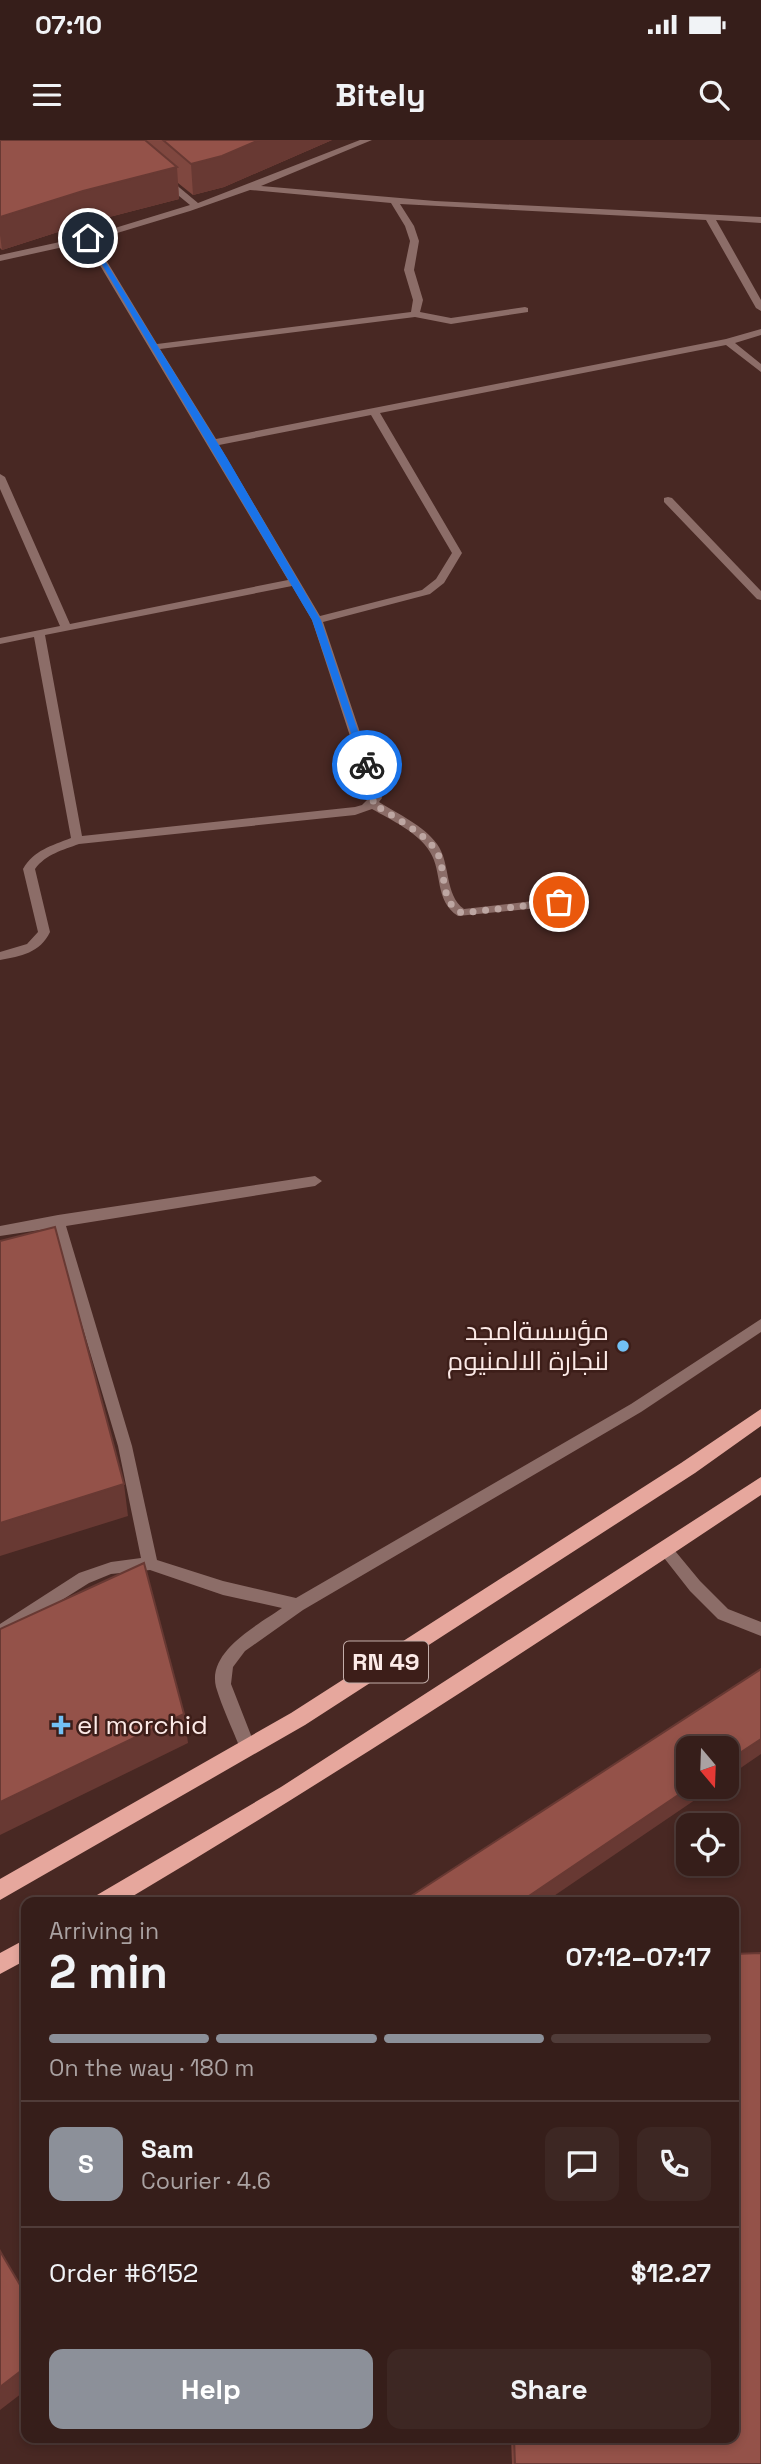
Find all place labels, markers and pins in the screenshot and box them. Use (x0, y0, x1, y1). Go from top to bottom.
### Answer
pin (58, 208, 118, 268)
pin (529, 872, 589, 932)
place label: مؤسسةامجد لنجارة الالمنيوم (447, 1314, 609, 1379)
marker: مؤسسةامجد لنجارة الالمنيوم (615, 1338, 631, 1354)
place label: el morchid (77, 1708, 208, 1742)
marker: el morchid (51, 1715, 71, 1735)

